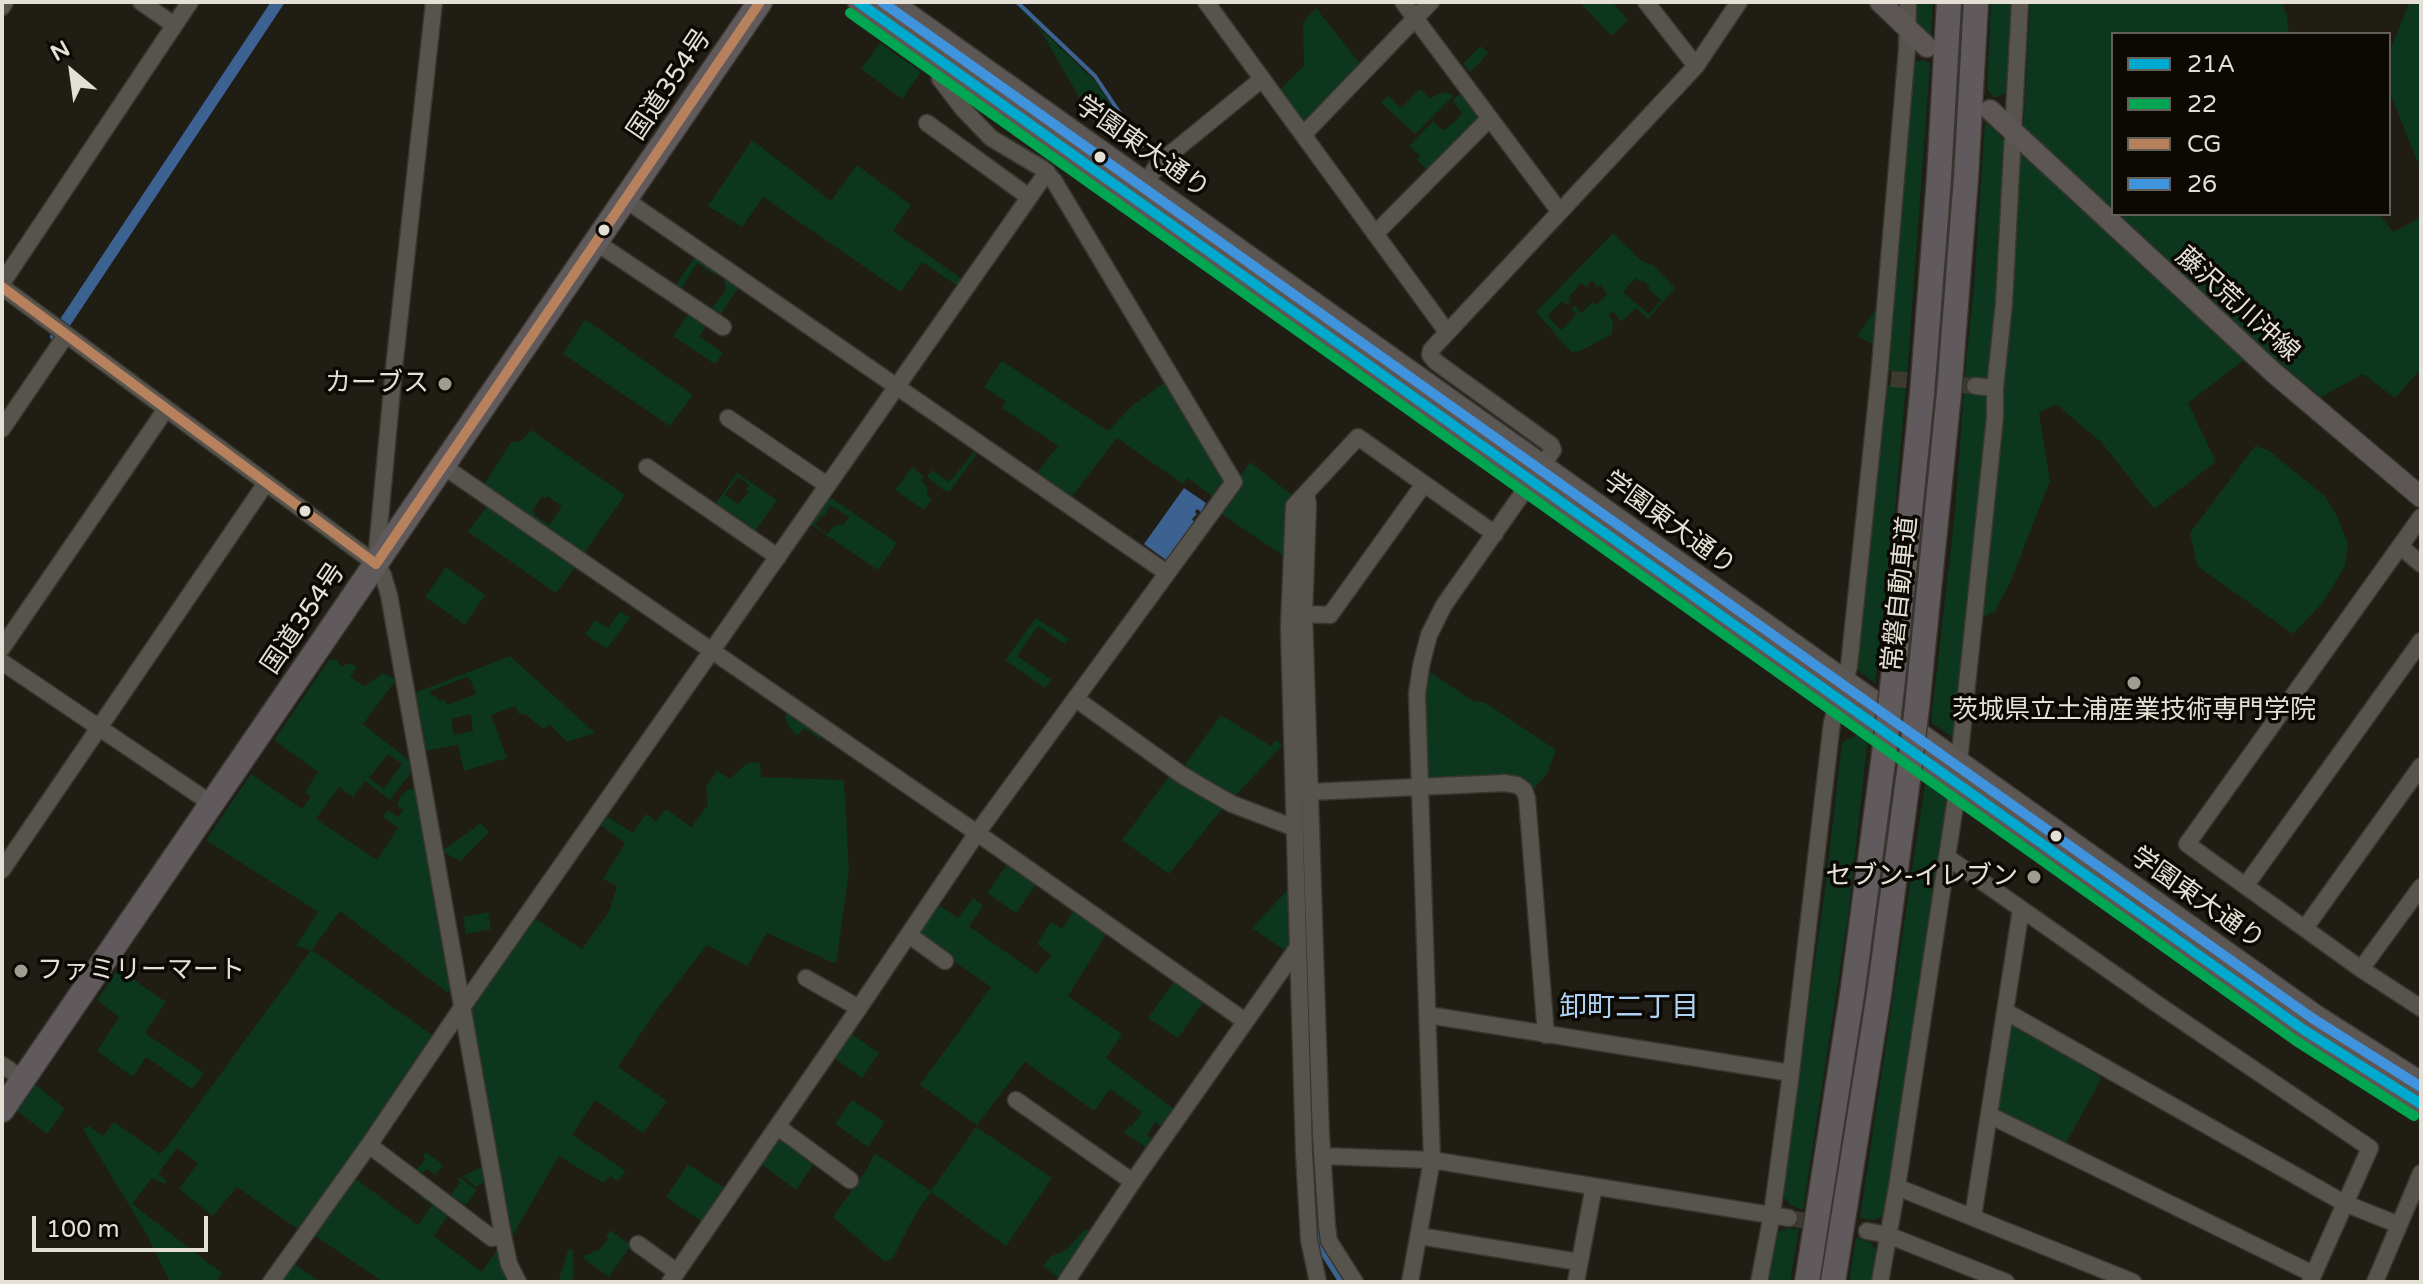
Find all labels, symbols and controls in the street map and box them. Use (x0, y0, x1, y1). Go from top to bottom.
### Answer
street label: 国道354号 (622, 24, 718, 146)
north arrow (32, 32, 112, 112)
legend (2111, 32, 2391, 216)
text: N (46, 35, 74, 67)
text: 21A (2187, 50, 2235, 79)
street label: 学園東大通り (1069, 90, 1215, 206)
text: 22 (2187, 90, 2217, 119)
text: CG (2187, 130, 2221, 159)
unlabelled marker (1092, 149, 1108, 165)
text: 26 (2187, 170, 2217, 199)
unlabelled marker (596, 222, 612, 238)
street label: 藤沢荒川沖線 (2169, 241, 2305, 369)
place label: カーブス (325, 368, 429, 400)
marker: カーブス (436, 375, 454, 393)
street label: 学園東大通り (1597, 466, 1741, 582)
unlabelled marker (297, 503, 313, 519)
street label: 常磐自動車道 (1877, 515, 1925, 673)
street label: 国道354号 (256, 558, 352, 680)
marker: 茨城県立土浦産業技術専門学院 (2125, 674, 2143, 692)
place label: 茨城県立土浦産業技術専門学院 (1952, 695, 2316, 727)
unlabelled marker (2048, 828, 2064, 844)
street label: 学園東大通り (2124, 841, 2270, 957)
place label: セブン-イレブン (1825, 861, 2018, 893)
marker: セブン-イレブン (2025, 868, 2043, 886)
place label: ファミリーマート (37, 955, 245, 987)
marker: ファミリーマート (12, 962, 30, 980)
district label: 卸町二丁目 (1559, 992, 1699, 1026)
scale bar (36, 1200, 212, 1250)
text: 100 m (46, 1215, 120, 1244)

